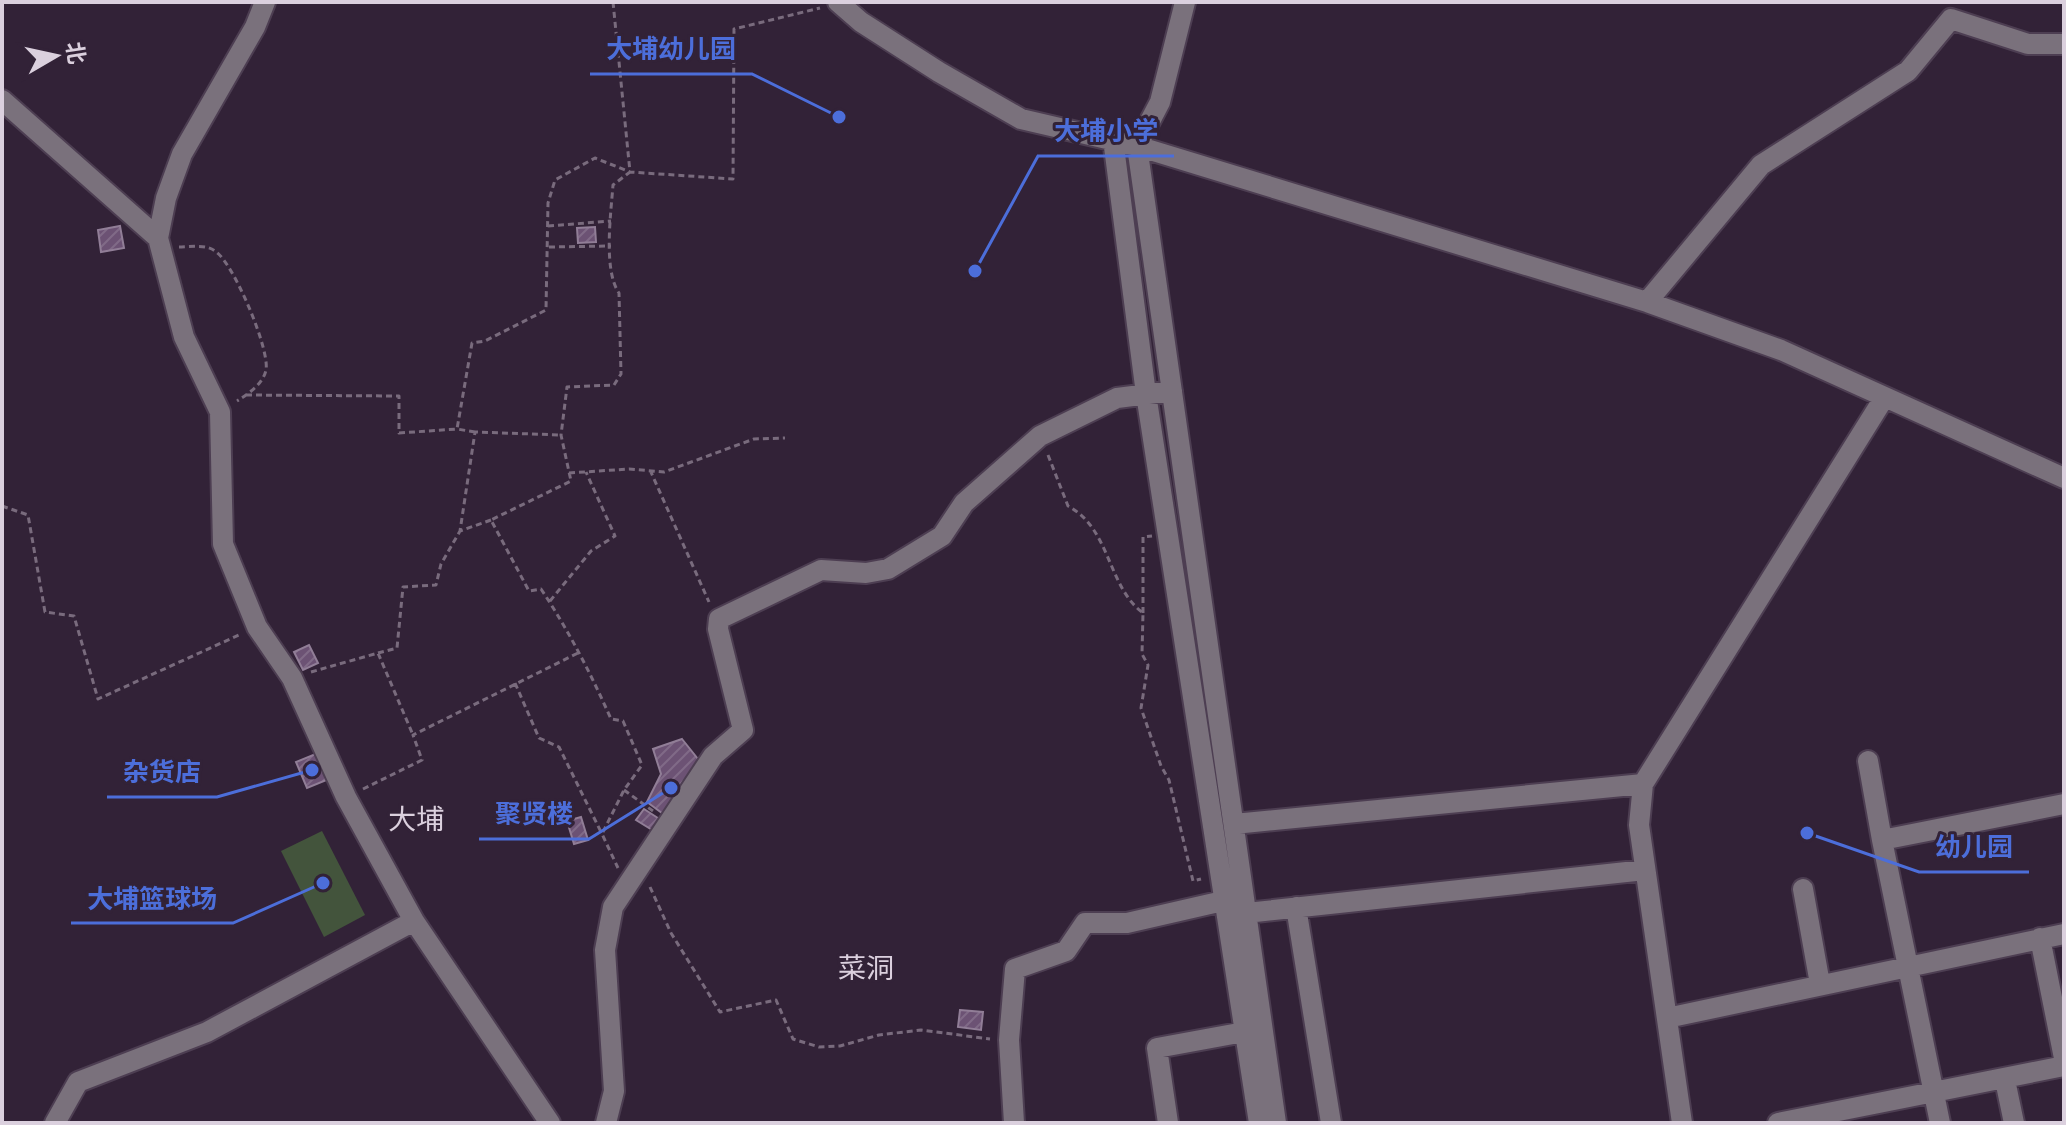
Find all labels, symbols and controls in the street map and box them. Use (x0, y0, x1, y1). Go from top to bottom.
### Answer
north arrow (16, 16, 96, 96)
callout: 大埔幼儿园 (590, 24, 752, 74)
text: 大埔幼儿园 (606, 34, 736, 64)
text: 北 (61, 40, 89, 66)
callout: 大埔小学 (1038, 106, 1174, 156)
text: 大埔小学 (1054, 116, 1158, 146)
callout: 杂货店 (107, 747, 217, 797)
text: 杂货店 (123, 757, 201, 787)
callout: 聚贤楼 (479, 789, 589, 839)
text: 聚贤楼 (495, 799, 573, 829)
district label: 大埔 (388, 803, 444, 836)
callout: 幼儿园 (1919, 822, 2029, 872)
text: 幼儿园 (1935, 832, 2013, 862)
callout: 大埔篮球场 (71, 873, 233, 923)
text: 大埔篮球场 (87, 884, 217, 914)
district label: 菜洞 (838, 952, 894, 985)

